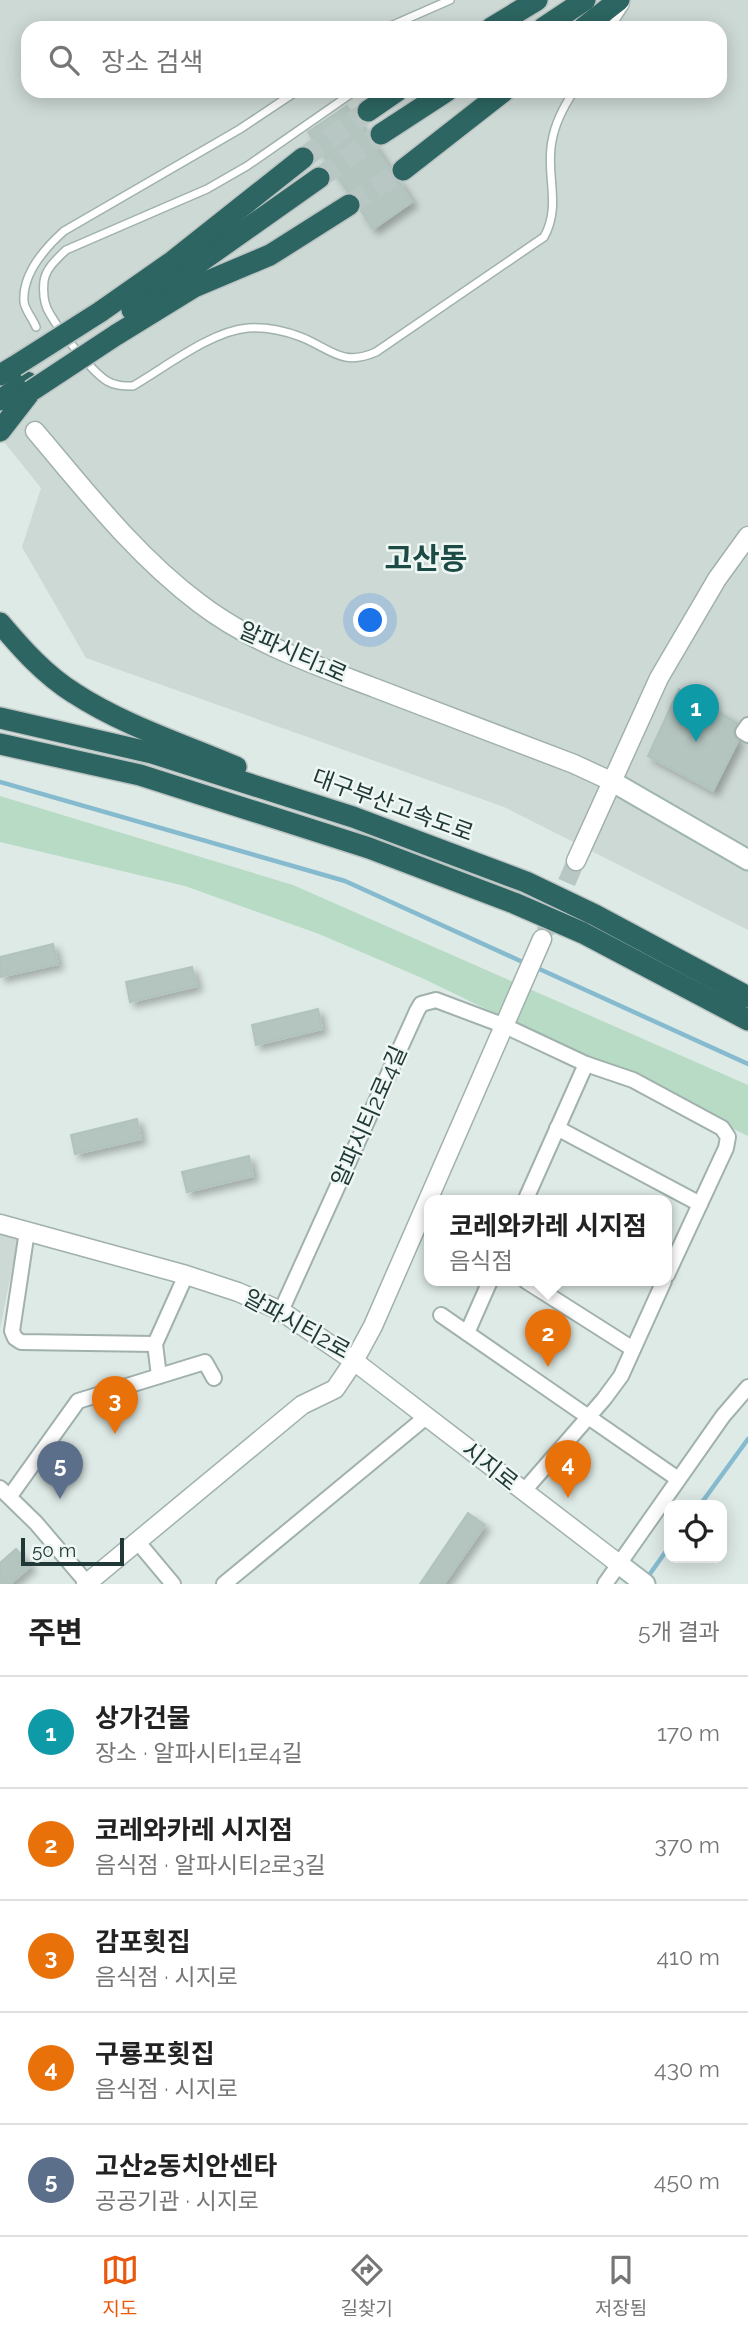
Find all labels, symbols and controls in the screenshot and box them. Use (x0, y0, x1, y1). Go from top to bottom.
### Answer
search box (21, 21, 727, 98)
icon: search (45, 41, 83, 79)
text: 장소 검색 (101, 47, 203, 77)
district label: 고산동 (385, 541, 467, 576)
your location (353, 603, 387, 637)
street label: 알파시티1로 (235, 616, 352, 687)
pin: 1 (673, 684, 719, 742)
street label: 대구부산고속도로 (309, 763, 477, 846)
street label: 알파시티2로4길 (325, 1041, 412, 1190)
popup (424, 1195, 672, 1286)
text: 코레와카레 시지점 (449, 1211, 647, 1241)
text: 음식점 (449, 1247, 513, 1274)
street label: 알파시티2로 (239, 1283, 355, 1364)
pin: 2 (525, 1309, 571, 1367)
pin: 3 (92, 1376, 138, 1434)
street label: 시지로 (457, 1435, 524, 1496)
pin: 4 (545, 1440, 591, 1498)
pin: 5 (37, 1441, 83, 1499)
map controls (664, 1500, 727, 1563)
button: locate (664, 1500, 727, 1563)
scale bar (21, 1535, 124, 1567)
text: 50 m (32, 1539, 76, 1561)
text: 주변 (28, 1615, 83, 1650)
text: 5개 결과 (638, 1618, 720, 1645)
text: 상가건물 (95, 1703, 191, 1733)
text: 1 (45, 1719, 57, 1746)
text: 170 m (657, 1719, 720, 1746)
text: 장소 · 알파시티1로4길 (95, 1739, 303, 1766)
text: 코레와카레 시지점 (95, 1815, 293, 1845)
text: 2 (45, 1831, 57, 1858)
text: 370 m (655, 1831, 720, 1858)
text: 음식점 · 알파시티2로3길 (95, 1851, 326, 1878)
text: 감포횟집 (95, 1927, 191, 1957)
text: 3 (45, 1943, 57, 1970)
text: 410 m (657, 1943, 720, 1970)
text: 음식점 · 시지로 (95, 1963, 238, 1990)
text: 구룡포횟집 (95, 2039, 215, 2069)
text: 4 (44, 2055, 58, 2082)
text: 430 m (654, 2055, 720, 2082)
text: 음식점 · 시지로 (95, 2075, 238, 2102)
text: 고산2동치안센타 (95, 2151, 277, 2181)
text: 5 (45, 2167, 57, 2194)
text: 450 m (654, 2167, 720, 2194)
text: 공공기관 · 시지로 (95, 2187, 259, 2214)
tab: 지도 (101, 2251, 139, 2320)
tab: 길찾기 (341, 2251, 393, 2320)
tab: 저장됨 (595, 2251, 647, 2320)

